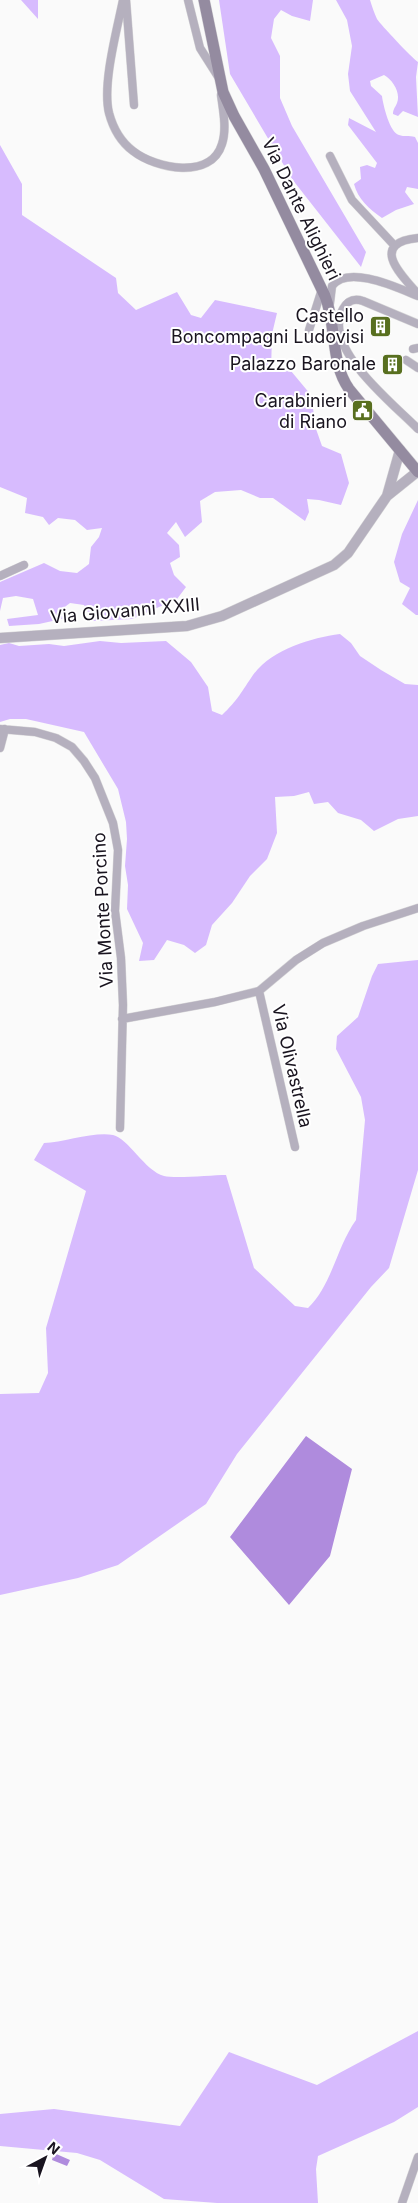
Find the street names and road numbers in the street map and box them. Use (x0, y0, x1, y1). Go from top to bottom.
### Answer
street label: Via Dante Alighieri (258, 134, 345, 284)
street label: Via Giovanni XXIII (49, 594, 201, 628)
street label: Via Monte Porcino (88, 832, 117, 988)
street label: Via Olivastrella (268, 1002, 317, 1130)

